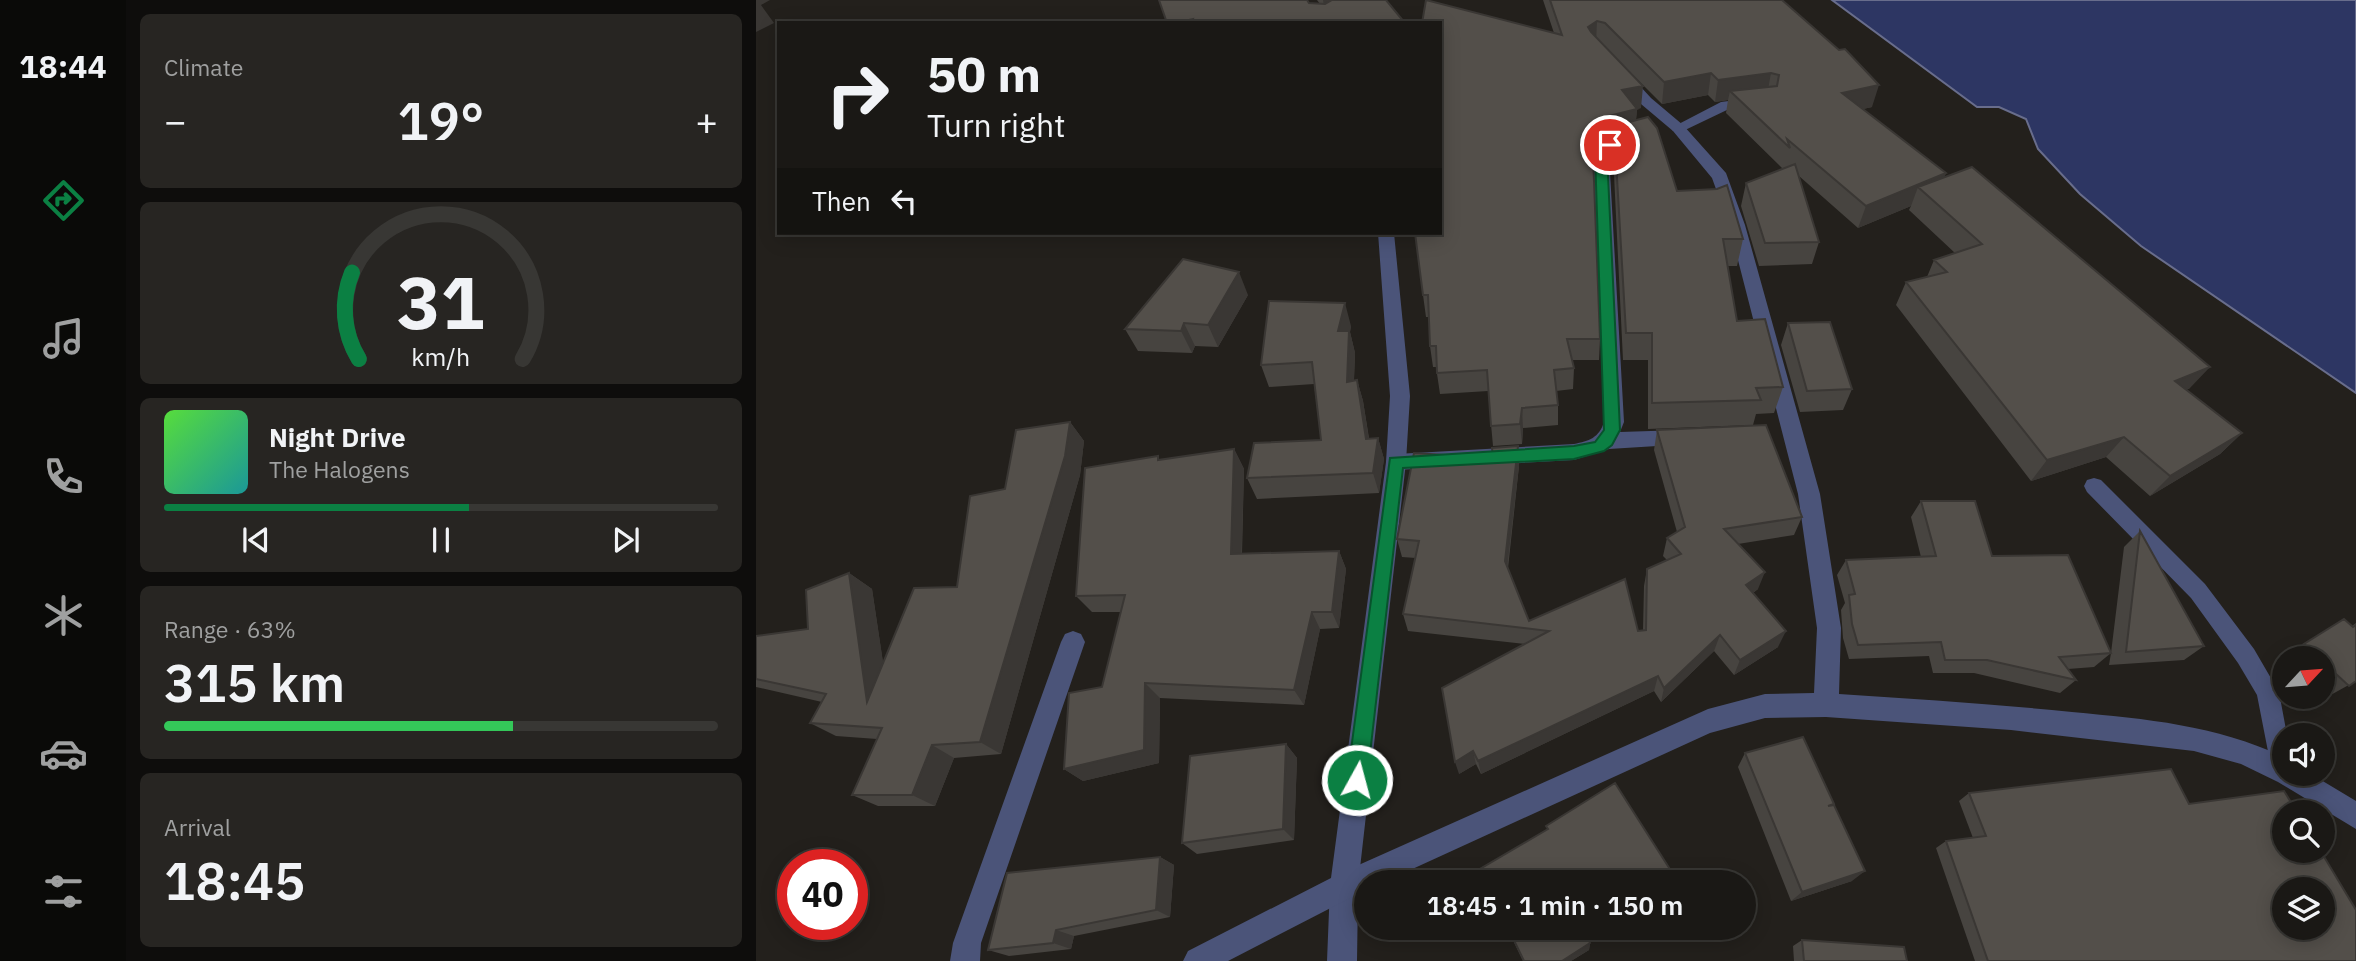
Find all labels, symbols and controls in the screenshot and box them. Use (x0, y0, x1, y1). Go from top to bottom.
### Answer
text: 50 m (927, 42, 1041, 105)
text: 18:44 (19, 45, 107, 87)
icon: right (812, 49, 903, 140)
text: Climate (164, 52, 243, 82)
text: 19° (398, 87, 484, 154)
text: − (164, 96, 187, 145)
text: + (695, 96, 718, 145)
text: Turn right (927, 104, 1065, 146)
pin (1580, 115, 1640, 175)
icon: arrive (1591, 126, 1629, 164)
icon: directions (39, 176, 88, 225)
icon: left (885, 182, 923, 220)
text: Then (812, 184, 871, 218)
text: 31 (397, 254, 485, 349)
icon: music (39, 314, 88, 363)
text: km/h (412, 340, 470, 373)
text: Night Drive (269, 420, 406, 454)
icon: phone (39, 452, 88, 501)
text: The Halogens (269, 454, 410, 484)
icon: previous (237, 521, 275, 559)
icon: pause (422, 521, 460, 559)
icon: next (607, 521, 645, 559)
icon: climate (39, 591, 88, 640)
text: Range · 63% (164, 614, 296, 644)
north arrow (2272, 646, 2334, 709)
map controls (2272, 646, 2335, 940)
text: 315 km (164, 649, 345, 716)
button: sound (2272, 723, 2335, 786)
icon: car (39, 729, 88, 778)
position arrow (1320, 743, 1394, 817)
button: search (2272, 800, 2335, 863)
text: Arrival (164, 812, 231, 842)
text: 18:45 (164, 847, 305, 914)
speed limit sign: 40 (777, 849, 868, 940)
icon: filters (39, 867, 88, 916)
button: layers (2272, 877, 2335, 940)
text: 18:45 · 1 min · 150 m (1427, 888, 1683, 922)

